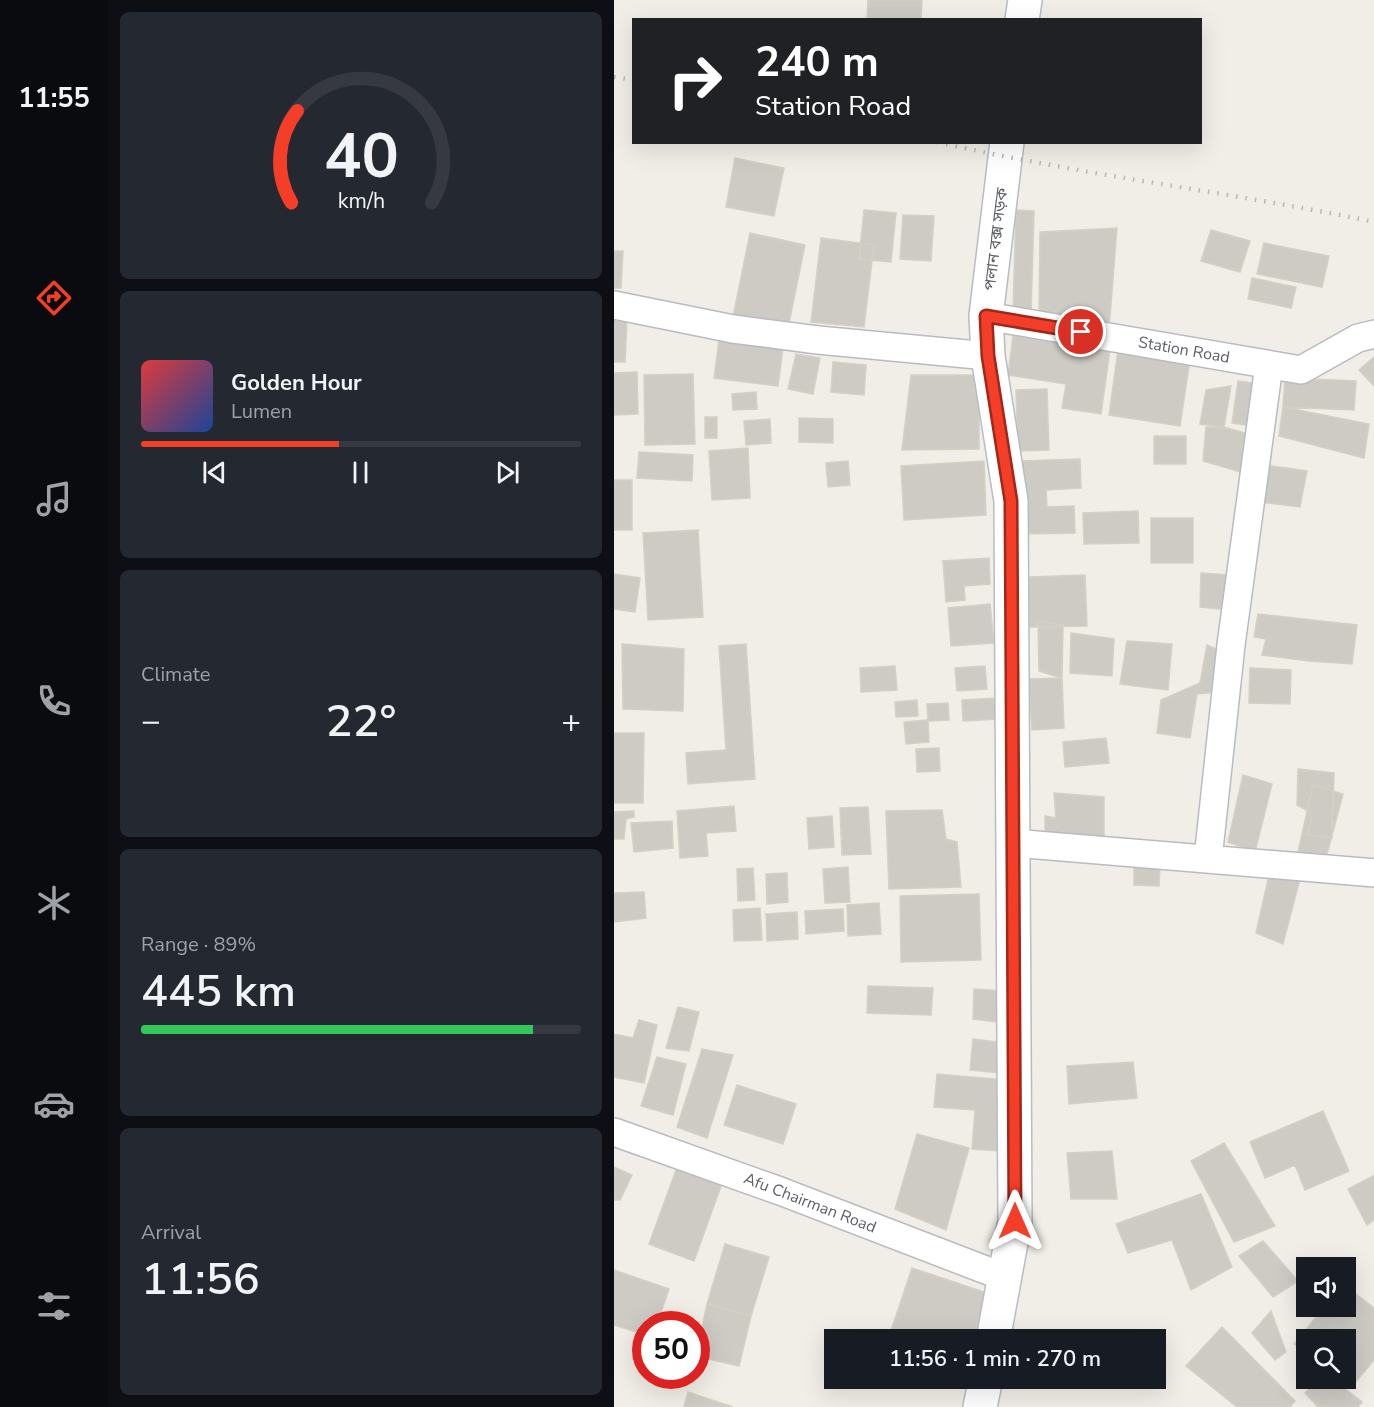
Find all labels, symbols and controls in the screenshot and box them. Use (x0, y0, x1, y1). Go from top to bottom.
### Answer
text: 240 m (755, 34, 879, 91)
icon: right (656, 42, 734, 120)
text: 11:55 (18, 80, 90, 117)
text: Station Road (755, 88, 911, 125)
text: 40 (324, 114, 398, 199)
street label: পলান বক্স সড়ক (979, 185, 1013, 292)
text: km/h (337, 186, 385, 216)
icon: directions (33, 277, 75, 319)
pin (1055, 306, 1106, 357)
icon: arrive (1064, 315, 1097, 348)
street label: Station Road (1137, 331, 1231, 369)
text: Golden Hour (231, 368, 362, 398)
text: Lumen (231, 398, 292, 425)
icon: previous (198, 456, 231, 489)
icon: pause (344, 456, 377, 489)
icon: next (491, 456, 524, 489)
icon: music (33, 478, 75, 520)
text: Climate (141, 661, 210, 688)
icon: phone (33, 680, 75, 722)
text: 22° (326, 691, 396, 752)
text: − (141, 699, 161, 744)
text: + (561, 699, 581, 744)
icon: climate (33, 882, 75, 924)
text: Range · 89% (141, 931, 256, 958)
text: 445 km (141, 961, 296, 1022)
icon: car (33, 1083, 75, 1125)
street label: Afu Chairman Road (741, 1168, 879, 1238)
position arrow (983, 1189, 1047, 1253)
text: Arrival (141, 1219, 201, 1246)
text: 11:56 (141, 1249, 260, 1310)
map controls (1296, 1257, 1356, 1389)
button: sound (1296, 1257, 1356, 1317)
icon: filters (33, 1285, 75, 1327)
speed limit sign: 50 (632, 1311, 710, 1389)
button: search (1296, 1329, 1356, 1389)
text: 11:56 · 1 min · 270 m (889, 1344, 1101, 1374)

